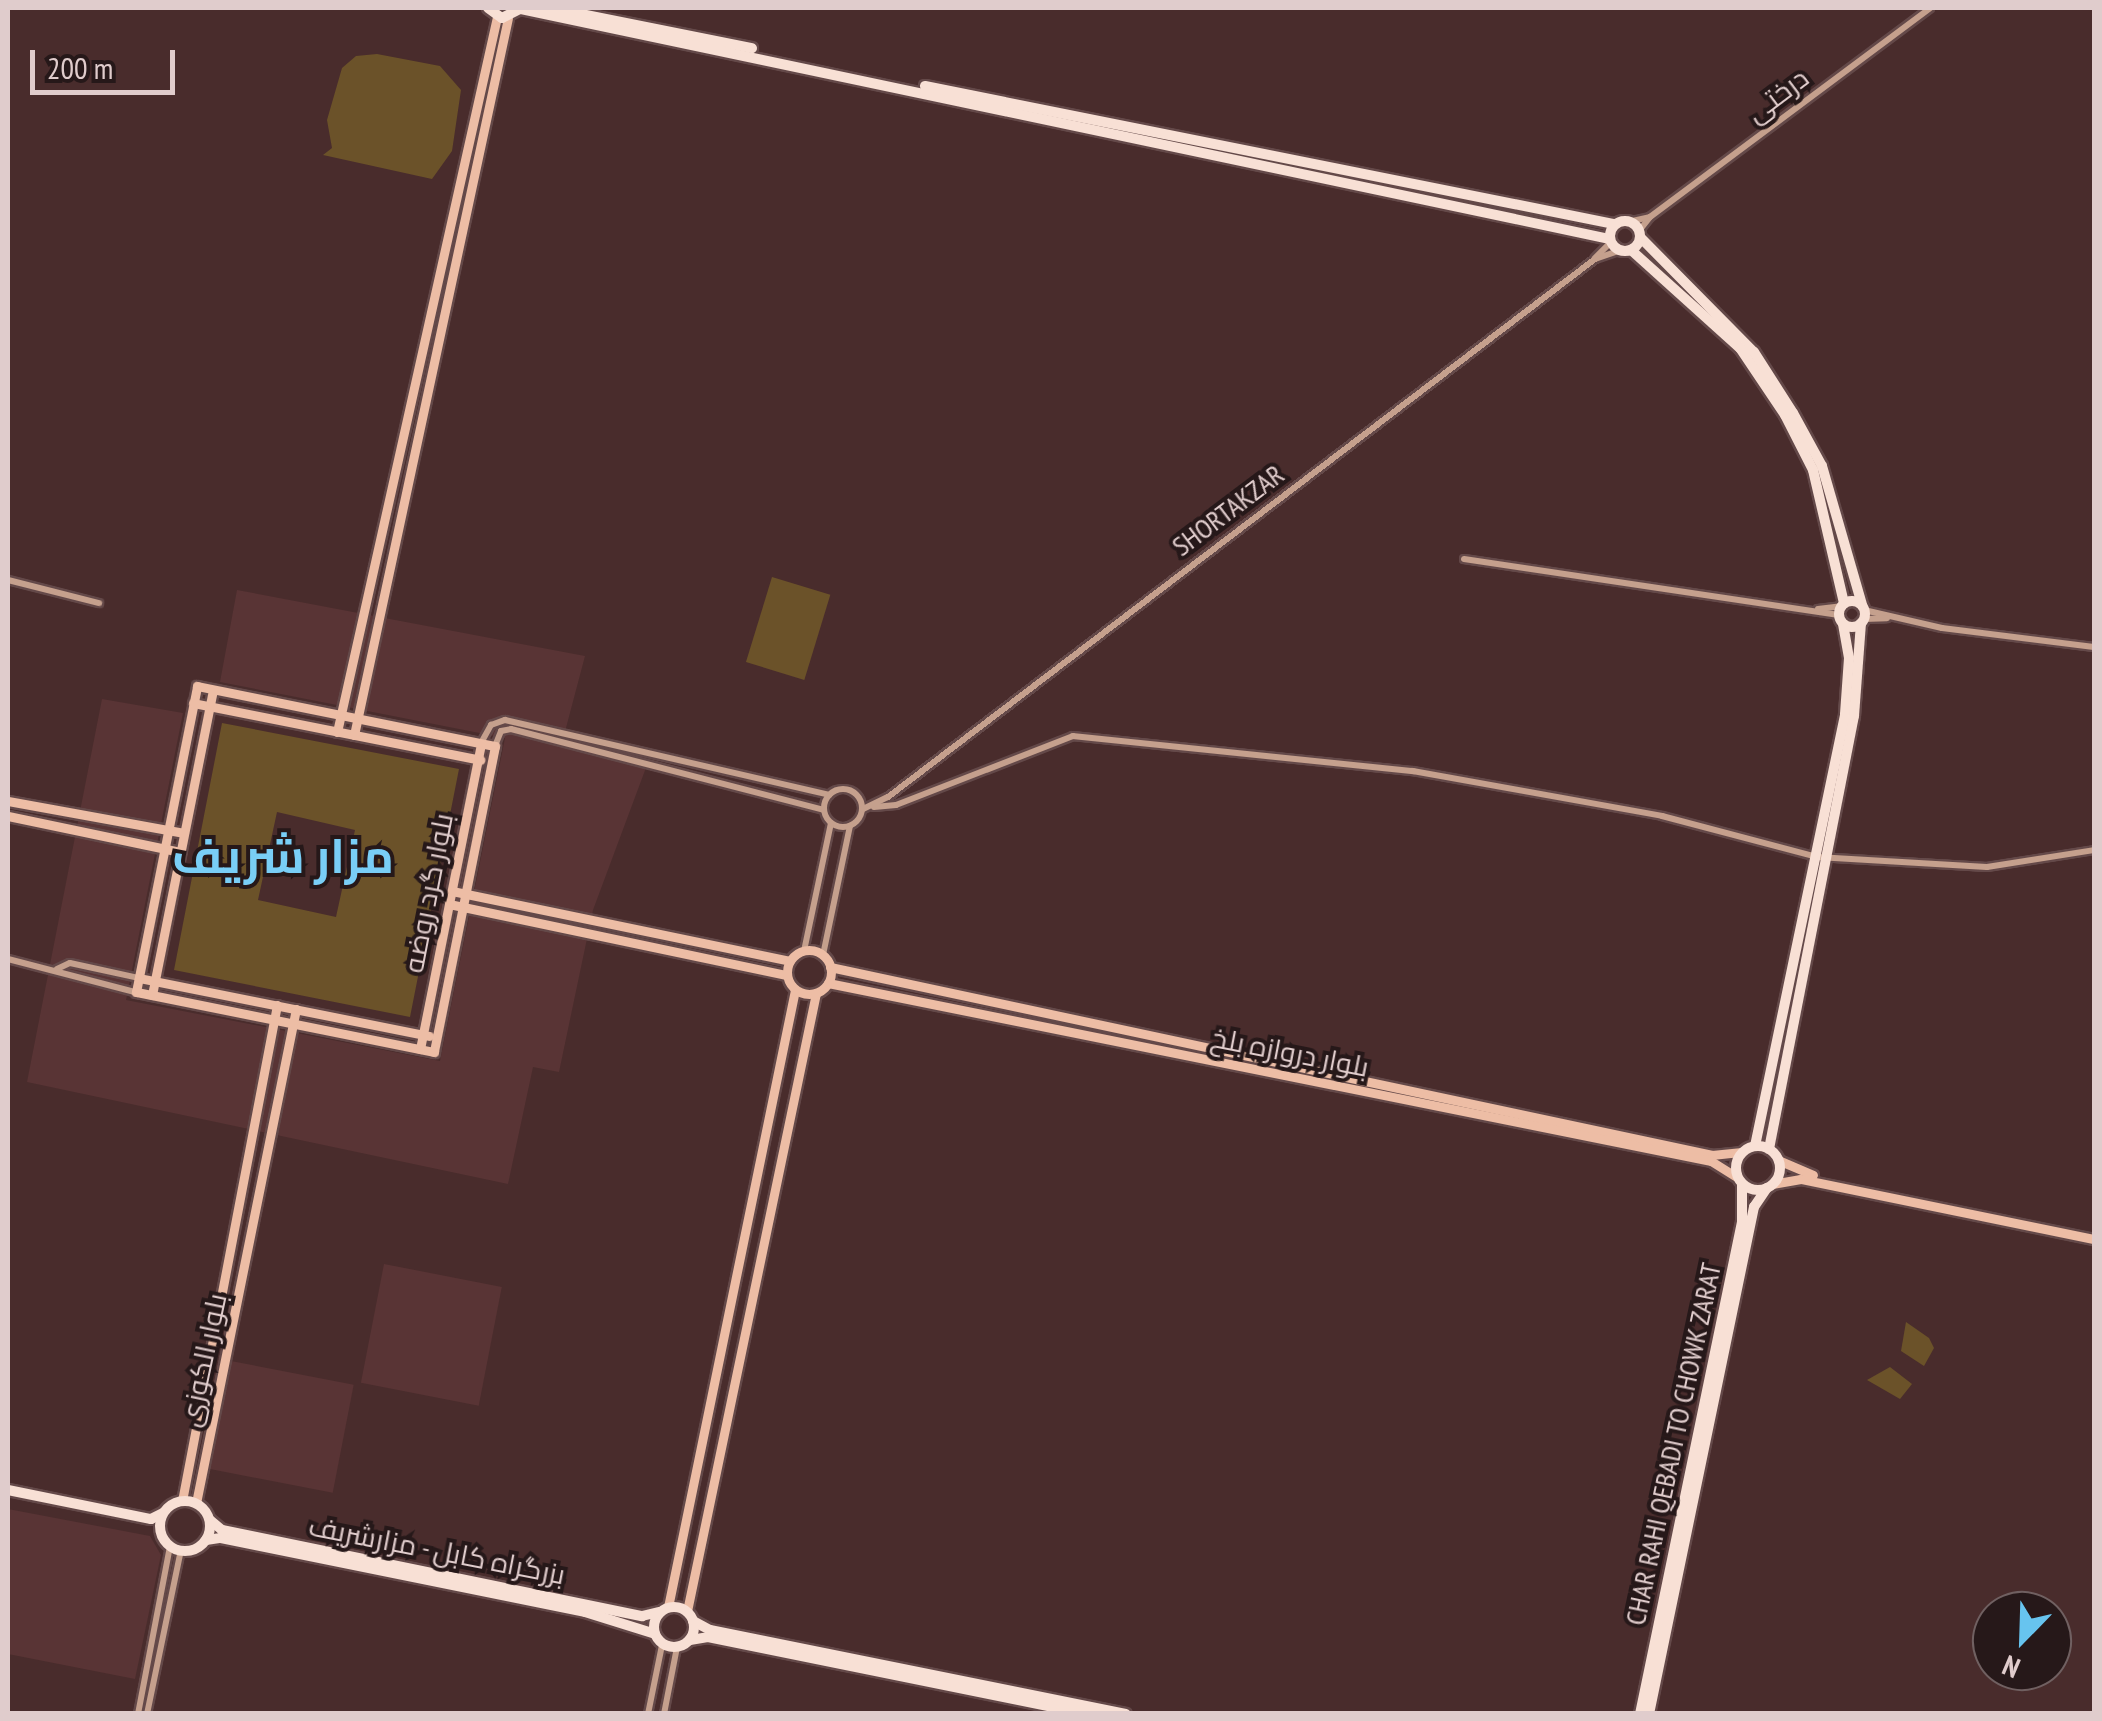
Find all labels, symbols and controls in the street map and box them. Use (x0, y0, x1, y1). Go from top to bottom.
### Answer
scale bar (35, 30, 180, 92)
text: 200 m (47, 48, 113, 87)
street label: درختی (1739, 61, 1815, 129)
street label: SHORTAKZAR (1166, 457, 1290, 563)
street label: بلوار گرد روضه (396, 810, 460, 976)
district label: مزار شريف (172, 827, 394, 885)
street label: بلوار دروازه بلخ (1208, 1020, 1372, 1084)
street label: CHAR RAHI QEBADI TO CHOWK ZARAT (1618, 1259, 1728, 1629)
street label: بلوار الکوزی (172, 1290, 234, 1430)
street label: بزرگراه کابل - مزارشریف (305, 1508, 569, 1592)
north arrow (1972, 1591, 2072, 1691)
text: N (1997, 1647, 2025, 1687)

